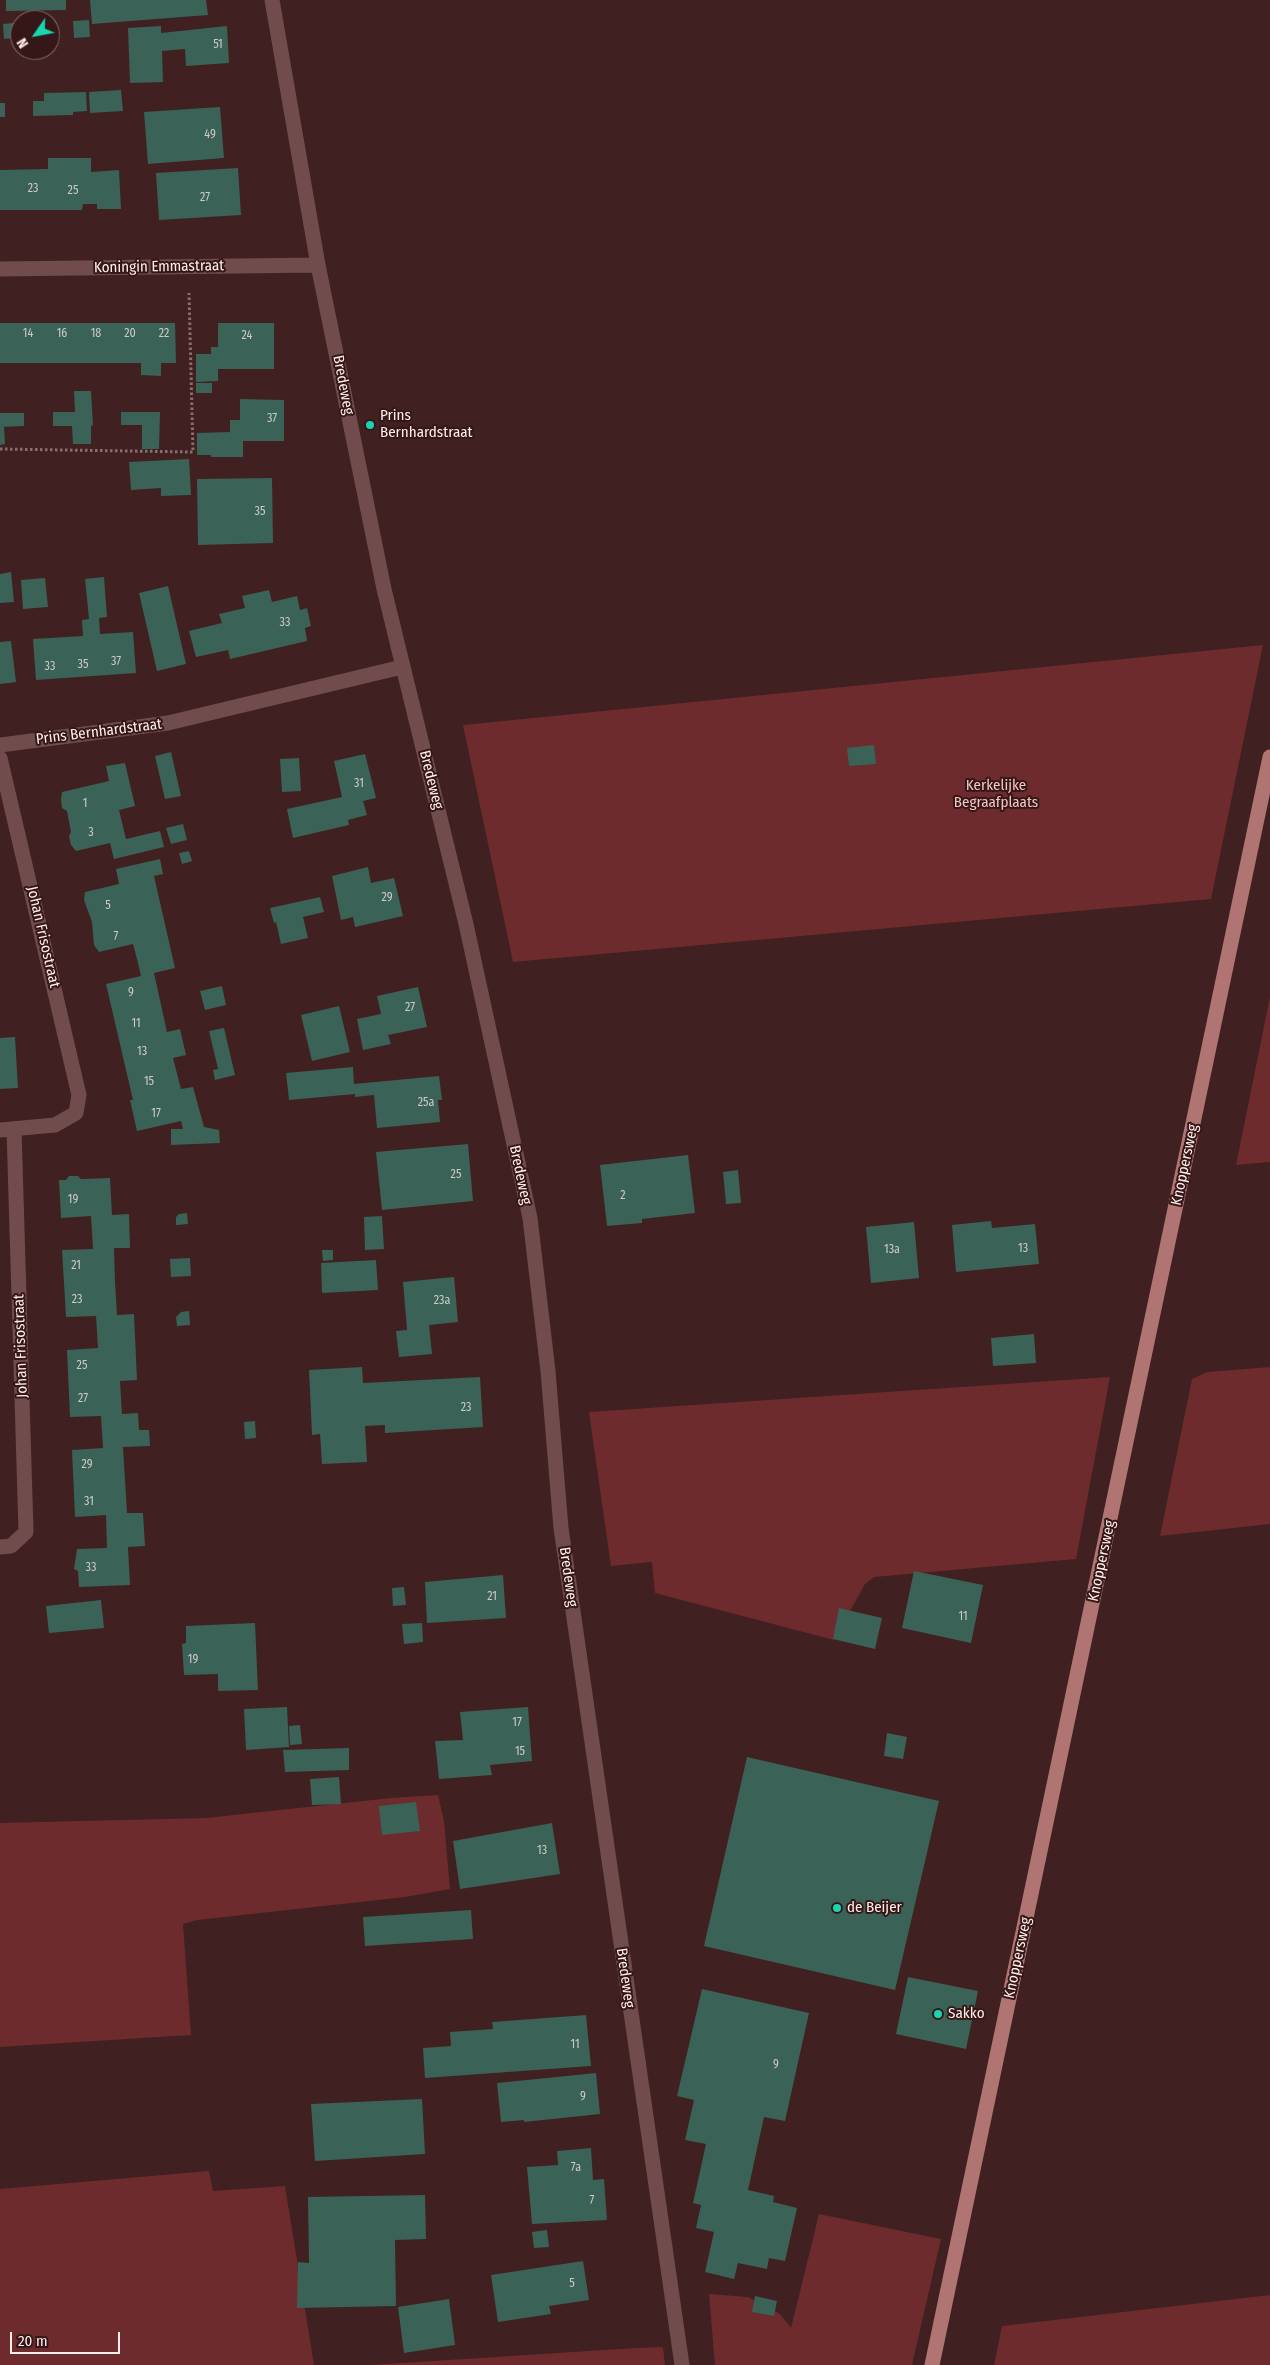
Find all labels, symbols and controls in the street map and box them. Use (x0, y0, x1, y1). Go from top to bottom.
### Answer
north arrow (10, 10, 60, 60)
text: N (13, 35, 32, 51)
house number: 51 (213, 38, 223, 52)
house number: 49 (204, 128, 216, 142)
house number: 23 (28, 182, 38, 196)
house number: 25 (68, 184, 78, 198)
house number: 27 (200, 191, 210, 205)
street label: Koningin Emmastraat (94, 257, 224, 277)
house number: 14 (23, 327, 33, 341)
house number: 16 (57, 327, 67, 341)
house number: 18 (91, 327, 101, 341)
house number: 20 (124, 327, 136, 341)
house number: 22 (159, 327, 169, 341)
house number: 24 (242, 329, 252, 343)
street label: Bredeweg (328, 354, 358, 416)
place label: Prins Bernhardstraat (380, 407, 472, 442)
house number: 37 (267, 412, 277, 426)
marker: Prins Bernhardstraat (364, 419, 376, 431)
house number: 35 (255, 505, 265, 519)
house number: 33 (280, 616, 290, 630)
house number: 37 (111, 655, 121, 669)
house number: 35 (78, 658, 88, 672)
house number: 33 (45, 660, 55, 674)
street label: Prins Bernhardstraat (35, 715, 163, 749)
street label: Bredeweg (415, 749, 447, 811)
house number: 31 (354, 777, 364, 791)
park label: Kerkelijke Begraafplaats (954, 777, 1038, 812)
house number: 1 (83, 797, 87, 811)
house number: 3 (88, 826, 94, 840)
street label: Johan Frisostraat (23, 884, 63, 990)
house number: 29 (381, 891, 393, 905)
house number: 5 (105, 899, 111, 913)
house number: 7 (114, 930, 118, 944)
house number: 9 (128, 986, 134, 1000)
house number: 27 (405, 1001, 415, 1015)
house number: 11 (131, 1017, 141, 1031)
house number: 13 (137, 1045, 147, 1059)
house number: 15 (144, 1075, 154, 1089)
house number: 25a (418, 1096, 434, 1110)
house number: 17 (151, 1107, 161, 1121)
street label: Knoppersweg (1168, 1123, 1202, 1207)
street label: Bredeweg (505, 1144, 535, 1206)
house number: 25 (451, 1168, 461, 1182)
house number: 2 (620, 1189, 626, 1203)
house number: 19 (68, 1193, 78, 1207)
house number: 13 (1018, 1242, 1028, 1256)
house number: 13a (884, 1243, 900, 1257)
house number: 21 (71, 1259, 81, 1273)
house number: 23 (72, 1293, 82, 1307)
street label: Johan Frisostraat (10, 1294, 32, 1398)
house number: 23a (434, 1294, 450, 1308)
house number: 25 (77, 1359, 87, 1373)
house number: 27 (78, 1392, 88, 1406)
house number: 23 (461, 1401, 471, 1415)
house number: 29 (81, 1458, 93, 1472)
house number: 31 (84, 1495, 94, 1509)
street label: Knoppersweg (1085, 1519, 1119, 1603)
street label: Bredeweg (555, 1546, 581, 1608)
house number: 33 (86, 1561, 96, 1575)
house number: 21 (487, 1590, 497, 1604)
house number: 11 (958, 1610, 968, 1624)
house number: 19 (188, 1653, 198, 1667)
house number: 17 (512, 1716, 522, 1730)
house number: 15 (515, 1745, 525, 1759)
house number: 13 (537, 1844, 547, 1858)
place label: de Beijer (847, 1899, 902, 1917)
marker: de Beijer (831, 1902, 843, 1914)
street label: Knoppersweg (1001, 1916, 1035, 2000)
street label: Bredeweg (612, 1947, 638, 2009)
place label: Sakko (948, 2005, 985, 2023)
marker: Sakko (932, 2008, 944, 2020)
house number: 11 (570, 2038, 580, 2052)
house number: 9 (773, 2058, 779, 2072)
house number: 9 (580, 2090, 586, 2104)
house number: 7a (571, 2161, 581, 2175)
house number: 7 (590, 2194, 594, 2208)
house number: 5 (569, 2277, 575, 2291)
scale bar (12, 2322, 122, 2354)
text: 20 m (18, 2332, 48, 2350)

